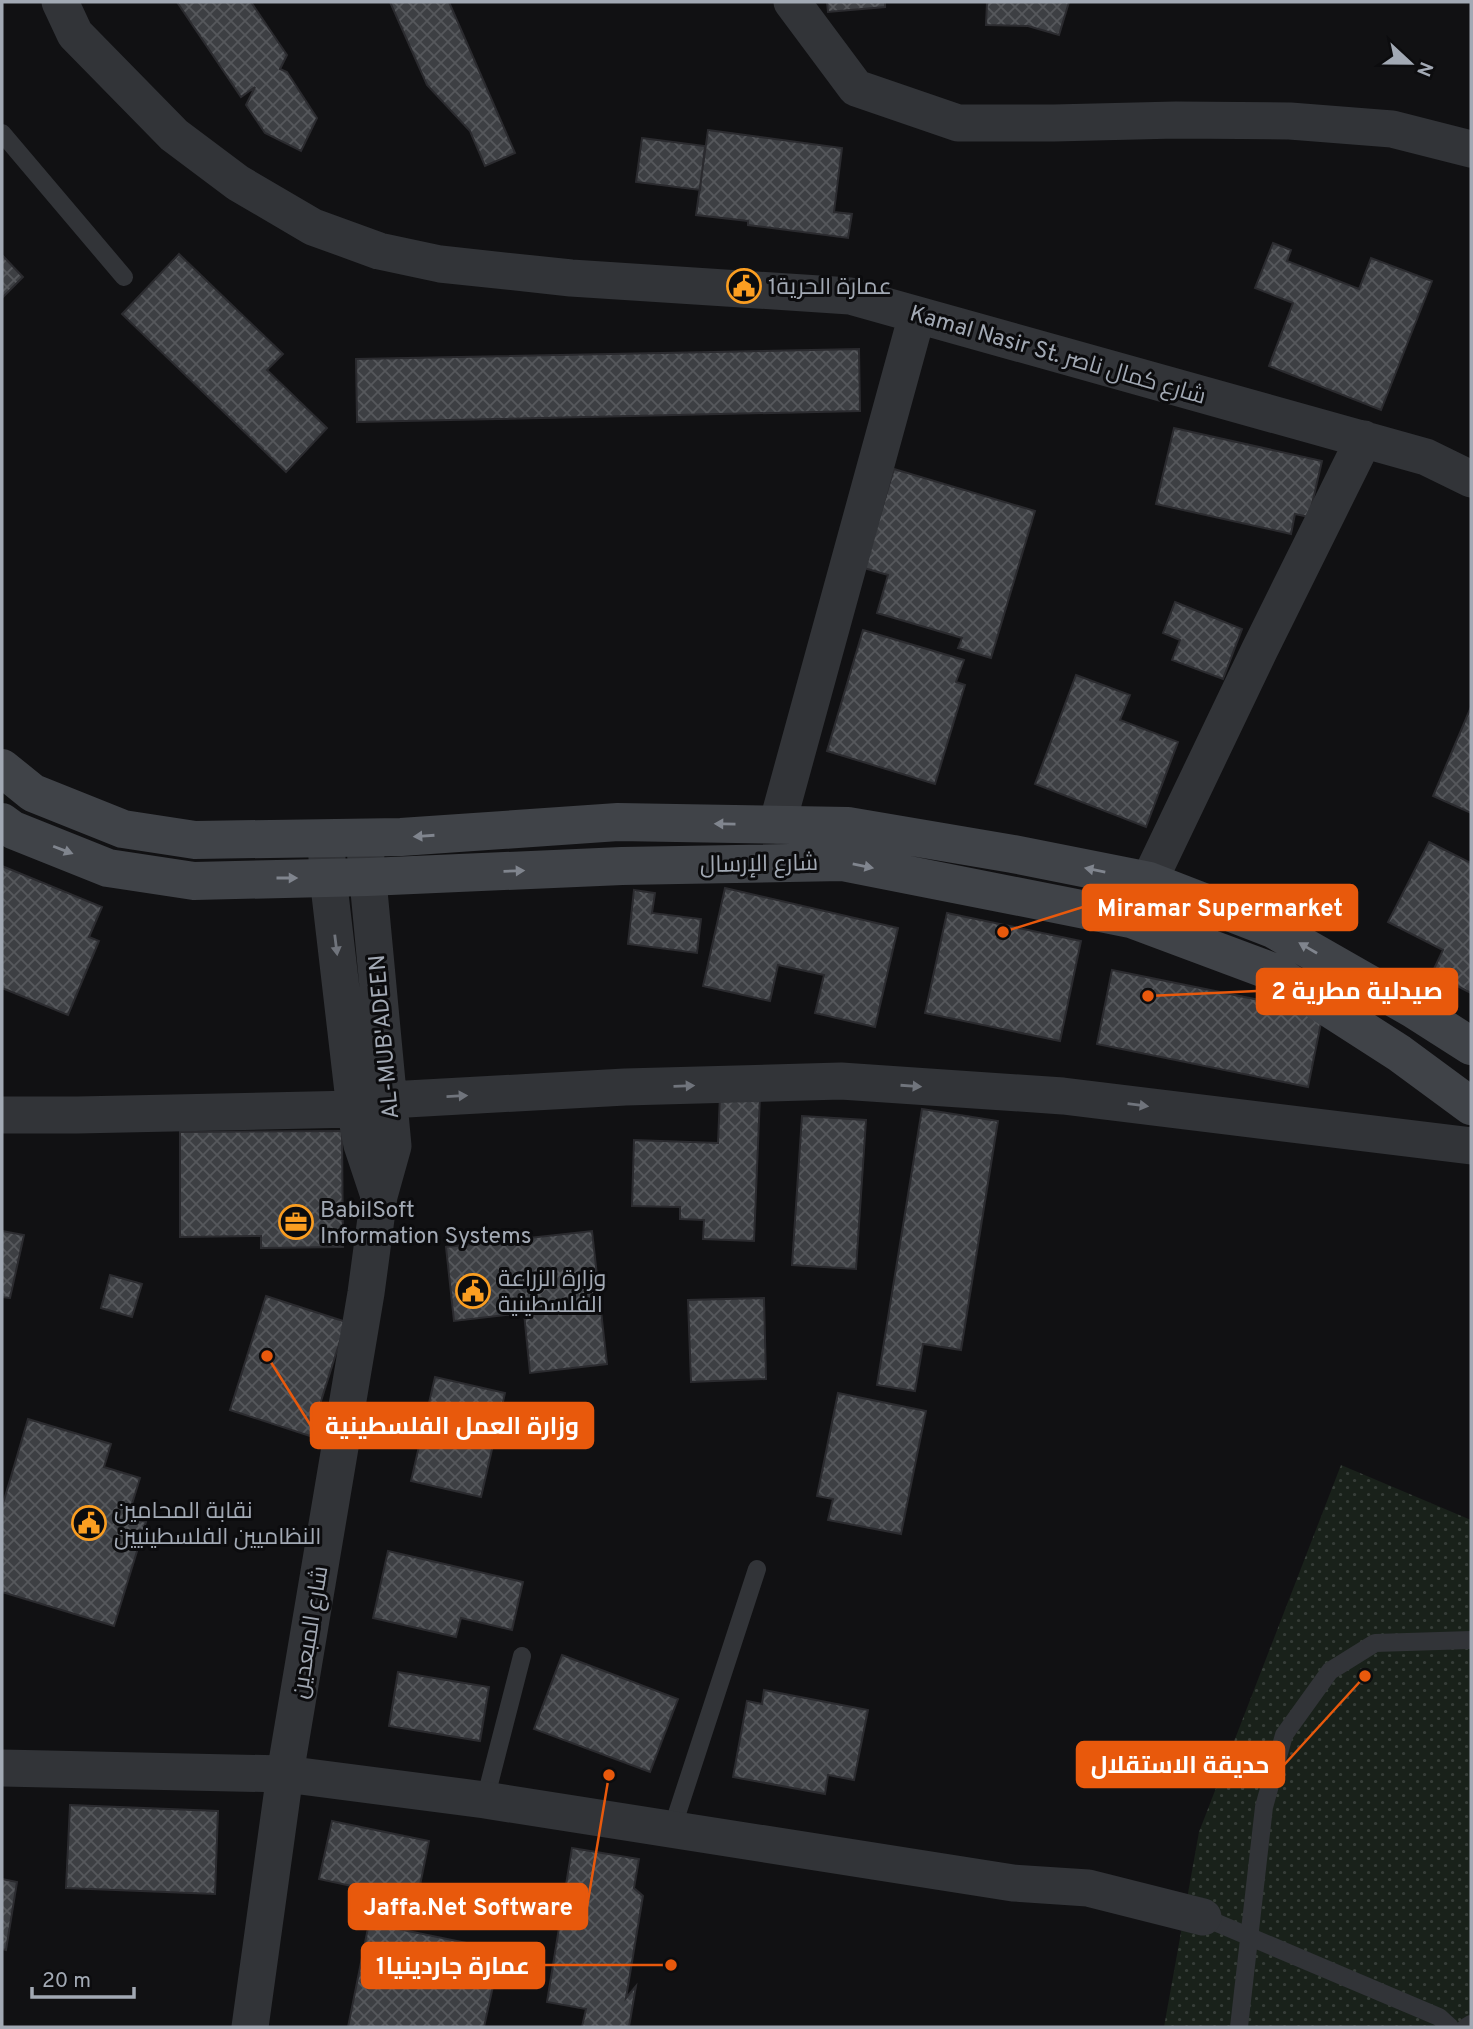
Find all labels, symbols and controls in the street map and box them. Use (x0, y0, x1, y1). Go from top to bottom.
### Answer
north arrow (1375, 28, 1445, 98)
text: N (1410, 58, 1438, 79)
public building icon: عمارة الحرية1 (725, 267, 763, 305)
place label: عمارة الحرية1 (768, 274, 892, 303)
street label: Kamal Nasir St. شارع كمال ناصر (906, 300, 1209, 413)
one-way arrow (713, 818, 735, 830)
one-way arrow (413, 830, 435, 841)
one-way arrow (53, 845, 74, 856)
street label: شارع الإرسال (700, 850, 818, 881)
one-way arrow (852, 860, 874, 871)
one-way arrow (503, 865, 525, 876)
one-way arrow (1084, 865, 1106, 876)
one-way arrow (276, 872, 298, 884)
callout: Miramar Supermarket (1083, 885, 1357, 930)
text: Miramar Supermarket (1097, 895, 1343, 925)
one-way arrow (331, 934, 342, 956)
one-way arrow (1298, 942, 1317, 955)
street label: AL-MUB'ADEEN (364, 953, 407, 1120)
callout: صيدلية مطرية 2 (1257, 969, 1457, 1014)
text: صيدلية مطرية 2 (1271, 978, 1443, 1008)
one-way arrow (673, 1080, 695, 1091)
one-way arrow (901, 1081, 923, 1092)
one-way arrow (446, 1090, 468, 1101)
one-way arrow (1127, 1100, 1149, 1111)
place label: BabilSoft Information Systems (320, 1197, 531, 1252)
office icon: BabilSoft Information Systems (277, 1203, 315, 1241)
place label: وزارة الزراعة الفلسطينية (498, 1266, 606, 1321)
public building icon: وزارة الزراعة الفلسطينية (454, 1272, 492, 1310)
callout: وزارة العمل الفلسطينية (311, 1403, 593, 1448)
text: وزارة العمل الفلسطينية (325, 1413, 579, 1443)
place label: نقابة المحامين النظاميين الفلسطينيين (114, 1498, 321, 1553)
public building icon: نقابة المحامين النظاميين الفلسطينيين (70, 1504, 108, 1542)
street label: شارع المبعدين (287, 1564, 336, 1701)
callout: حديقة الاستقلال (1077, 1742, 1284, 1787)
text: حديقة الاستقلال (1091, 1752, 1269, 1782)
callout: Jaffa.Net Software (349, 1884, 587, 1929)
text: Jaffa.Net Software (363, 1894, 573, 1924)
callout: عمارة جاردينيا1 (362, 1943, 544, 1988)
text: عمارة جاردينيا1 (376, 1953, 530, 1983)
scale bar (32, 1955, 133, 1999)
text: 20 m (42, 1968, 91, 1995)

